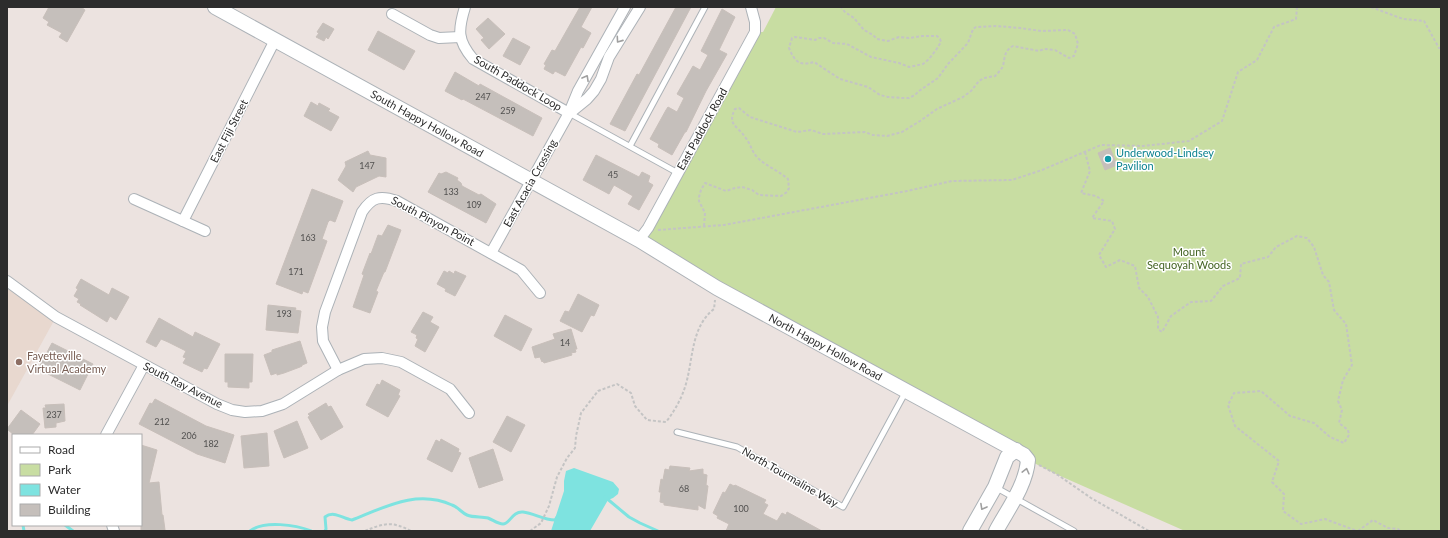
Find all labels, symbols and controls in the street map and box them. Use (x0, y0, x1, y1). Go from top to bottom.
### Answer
one-way arrow (616, 36, 624, 43)
street label: South Paddock Loop (472, 52, 564, 113)
one-way arrow (581, 75, 588, 82)
street label: East Paddock Road (674, 85, 729, 172)
street label: South Happy Hollow Road (369, 87, 486, 159)
house number: 247 (475, 91, 491, 102)
street label: East Fiji Street (207, 97, 250, 165)
house number: 259 (500, 105, 516, 116)
street label: East Acacia Crossing (500, 136, 559, 229)
place label: Underwood-Lindsey Pavilion (1116, 146, 1214, 172)
marker: Underwood-Lindsey Pavilion (1103, 154, 1113, 164)
house number: 147 (359, 160, 375, 171)
house number: 45 (608, 169, 618, 180)
house number: 133 (443, 186, 459, 197)
street label: South Pinyon Point (389, 193, 477, 248)
house number: 109 (466, 199, 482, 210)
house number: 163 (300, 232, 316, 243)
park label: Mount Sequoyah Woods (1147, 245, 1231, 271)
house number: 171 (288, 266, 304, 277)
house number: 193 (276, 308, 292, 319)
street label: North Happy Hollow Road (767, 311, 885, 383)
house number: 14 (560, 337, 570, 348)
place label: Fayetteville Virtual Academy (27, 349, 107, 375)
marker: Fayetteville Virtual Academy (14, 357, 24, 367)
street label: South Ray Avenue (141, 359, 225, 410)
house number: 237 (46, 409, 62, 420)
house number: 212 (154, 416, 170, 427)
house number: 206 (181, 430, 197, 441)
legend (12, 434, 142, 526)
house number: 182 (203, 438, 219, 449)
text: Road (48, 442, 75, 457)
street label: North Tourmaline Way (740, 444, 841, 510)
text: Park (48, 462, 72, 477)
one-way arrow (1021, 468, 1030, 475)
text: Water (48, 482, 81, 497)
house number: 68 (679, 483, 689, 494)
text: Building (48, 502, 91, 517)
house number: 100 (733, 503, 749, 514)
one-way arrow (981, 503, 988, 511)

